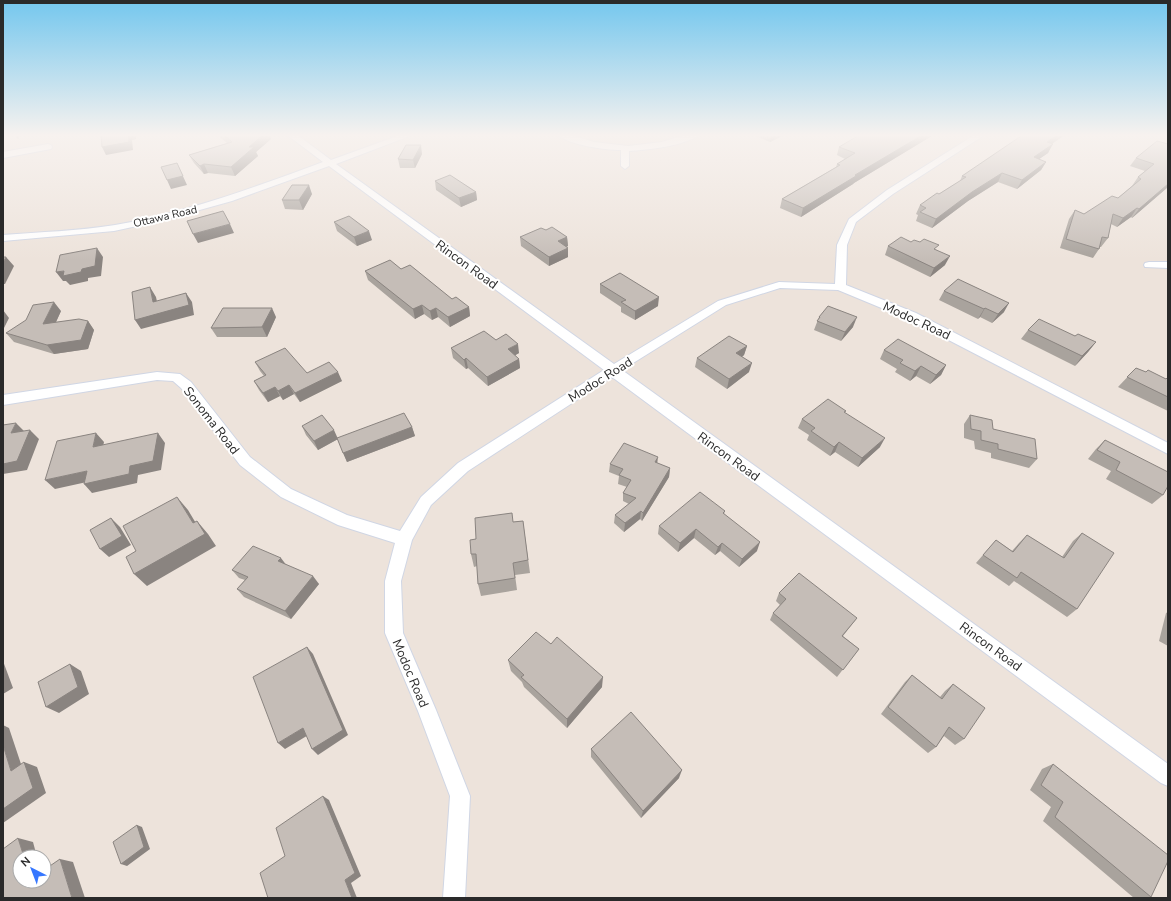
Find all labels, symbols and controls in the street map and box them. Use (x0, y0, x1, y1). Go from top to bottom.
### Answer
street label: Ottawa Road (132, 202, 199, 231)
street label: Rincon Road (432, 236, 501, 294)
street label: Modoc Road (880, 297, 953, 344)
street label: Modoc Road (565, 353, 636, 407)
street label: Sonoma Road (179, 383, 243, 458)
street label: Rincon Road (694, 428, 763, 486)
street label: Rincon Road (956, 618, 1025, 676)
street label: Modoc Road (388, 636, 433, 710)
north arrow (12, 849, 52, 889)
text: N (18, 854, 34, 870)

